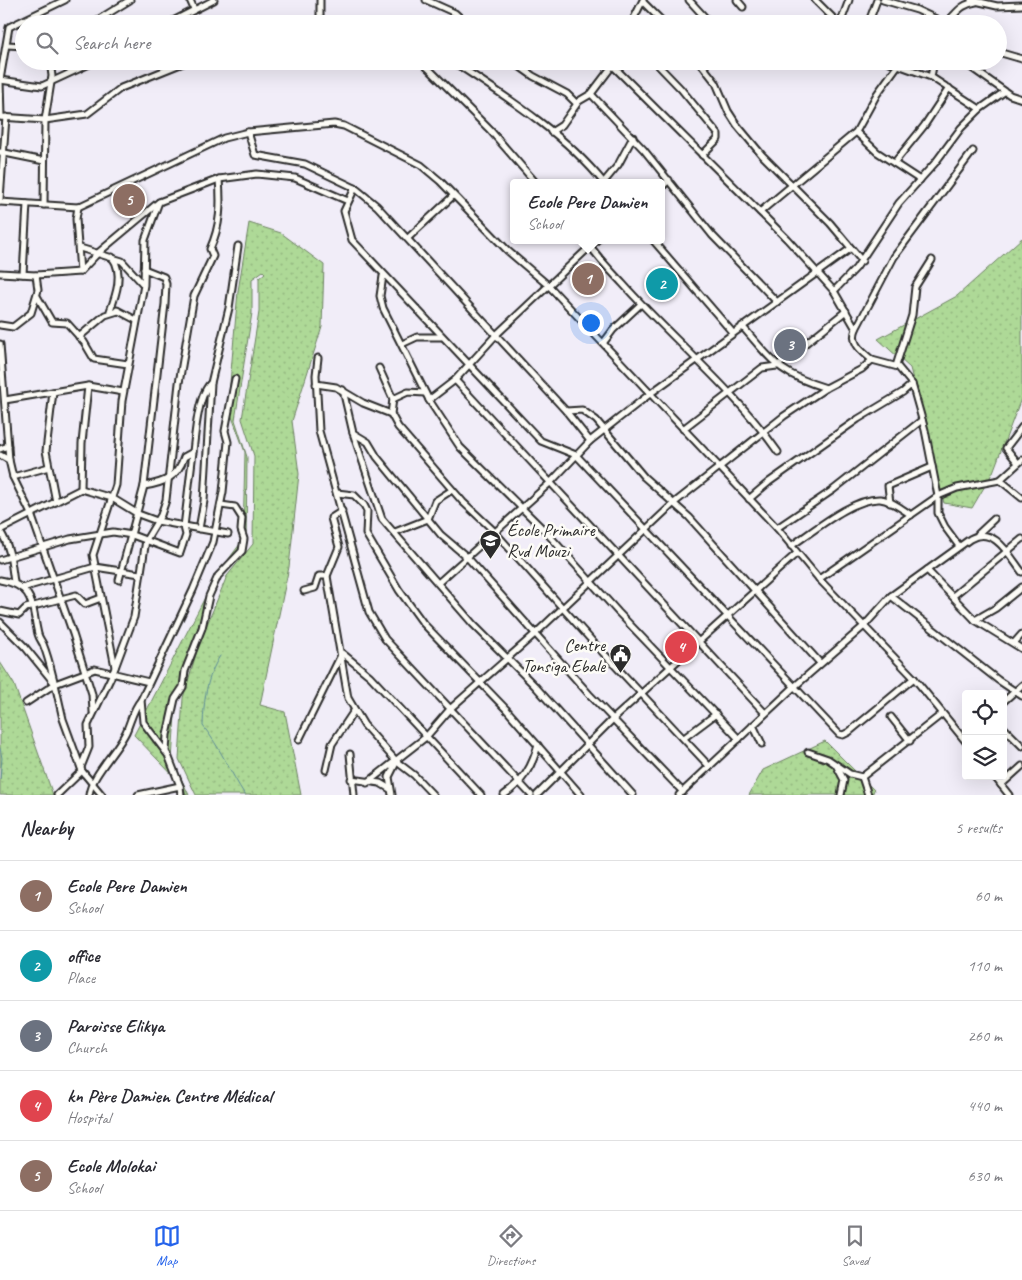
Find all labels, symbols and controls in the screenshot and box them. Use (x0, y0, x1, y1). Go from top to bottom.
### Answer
search box (15, 15, 1007, 70)
icon: search (33, 29, 61, 57)
text: Search here (73, 31, 150, 55)
popup (510, 179, 665, 244)
pin: 5 (113, 181, 145, 219)
text: Ecole Pere Damien (528, 190, 647, 214)
text: School (528, 214, 562, 234)
pin: 1 (572, 260, 604, 298)
pin: 2 (646, 265, 678, 303)
your location (578, 310, 604, 336)
pin: 3 (774, 326, 806, 364)
place label: École Primaire Rvd Mouzi (507, 519, 596, 562)
school or university icon: École Primaire Rvd Mouzi (479, 528, 503, 559)
pin: 4 (665, 628, 697, 666)
place label: Centre Tonsiga Ebale (522, 634, 606, 677)
public building icon: Centre Tonsiga Ebale (609, 643, 633, 674)
map controls (962, 690, 1007, 780)
button: locate (962, 690, 1007, 735)
button: layers (962, 735, 1007, 780)
text: Nearby (20, 815, 73, 841)
text: 5 results (955, 818, 1002, 838)
text: Ecole Pere Damien (67, 874, 187, 898)
text: 1 (32, 886, 40, 906)
text: 60 m (975, 886, 1002, 906)
text: School (67, 898, 101, 918)
text: office (67, 944, 100, 968)
text: 2 (32, 956, 40, 976)
text: 110 m (968, 956, 1002, 976)
text: Place (67, 968, 95, 988)
text: Paroisse Elikya (67, 1014, 164, 1038)
text: 3 (32, 1026, 40, 1046)
text: 260 m (968, 1026, 1002, 1046)
text: Church (67, 1038, 107, 1058)
text: kn Père Damien Centre Médical (67, 1084, 272, 1108)
text: 4 (32, 1096, 40, 1116)
text: 440 m (968, 1096, 1002, 1116)
text: Hospital (67, 1108, 111, 1128)
text: Ecole Molokai (67, 1154, 155, 1178)
text: 5 (33, 1166, 39, 1186)
text: 630 m (968, 1166, 1002, 1186)
text: School (67, 1178, 101, 1198)
tab: Map (153, 1222, 181, 1269)
tab: Directions (487, 1222, 535, 1269)
tab: Saved (841, 1222, 869, 1269)

